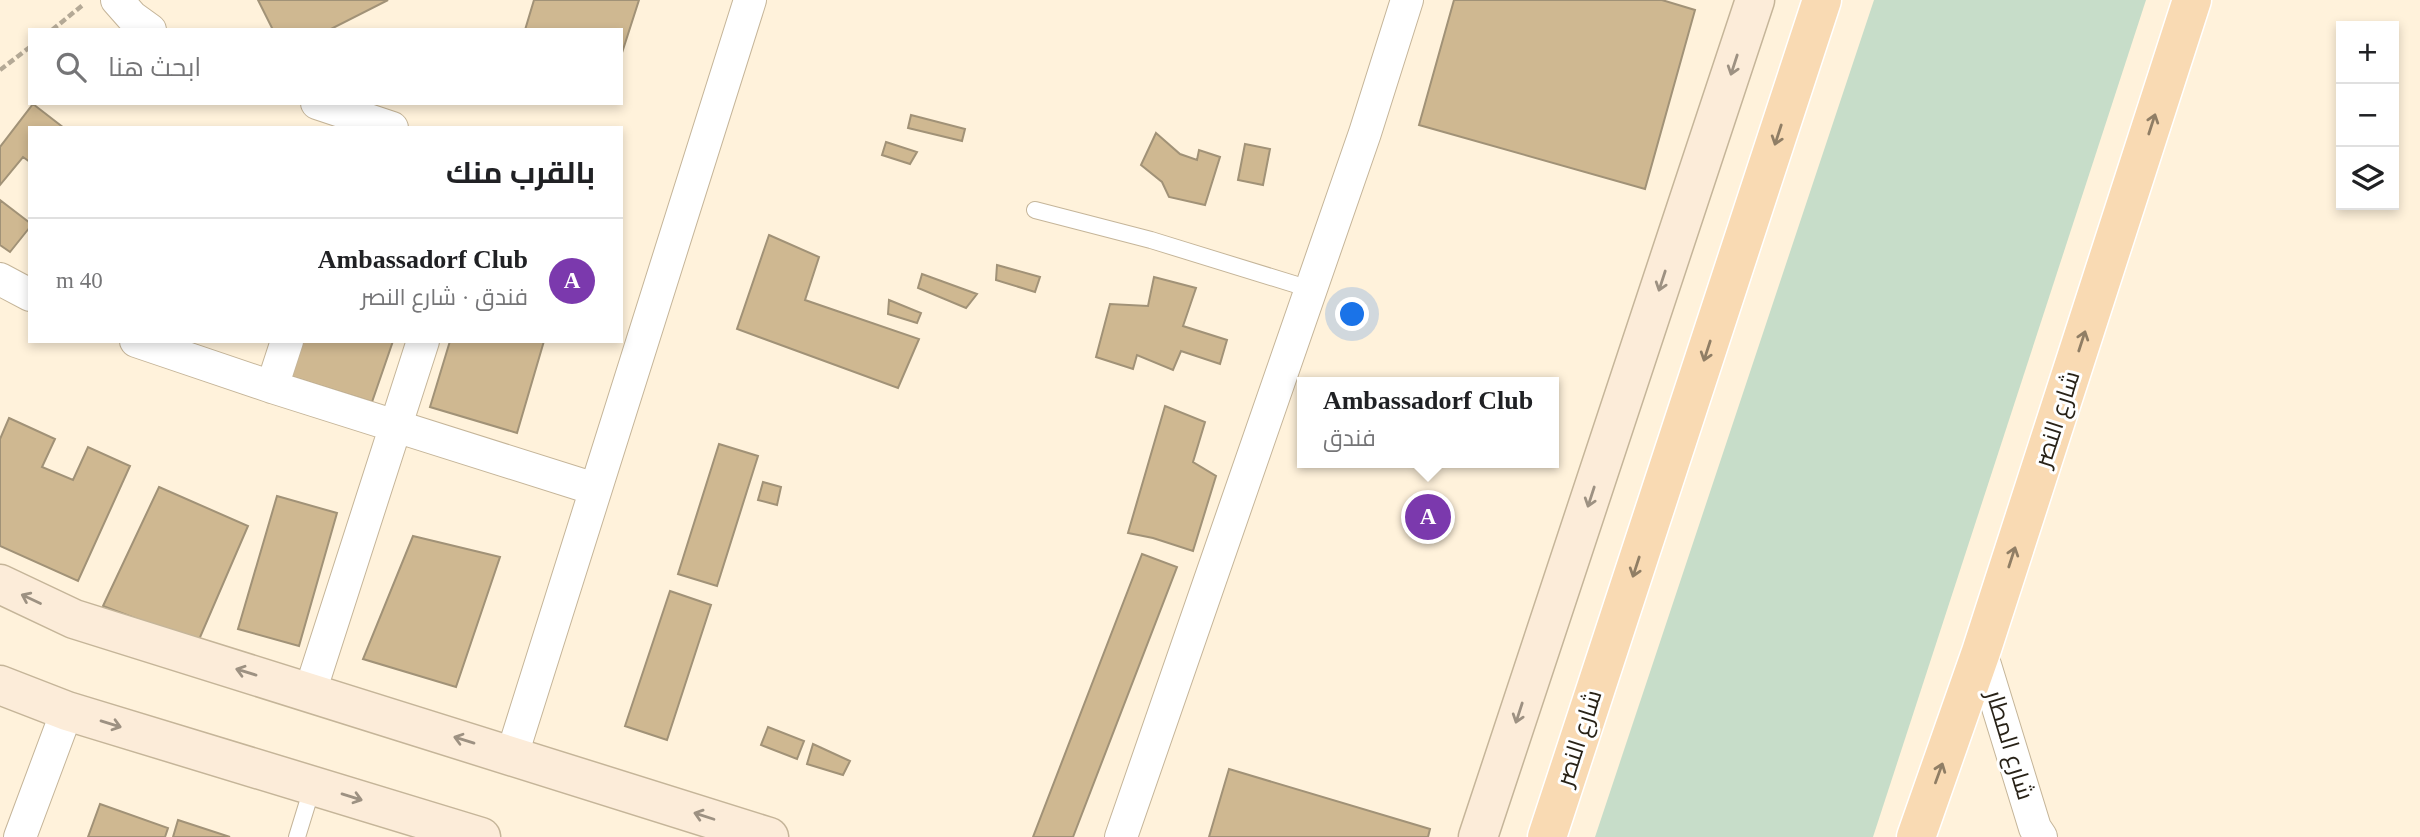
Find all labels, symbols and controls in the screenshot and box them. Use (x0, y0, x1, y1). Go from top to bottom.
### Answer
map controls (2336, 21, 2399, 210)
button: + (2336, 21, 2399, 84)
search box (28, 28, 623, 105)
icon: search (52, 48, 90, 86)
text: ابحث هنا (108, 53, 201, 82)
one-way arrow (1727, 53, 1739, 75)
button: − (2336, 84, 2399, 147)
one-way arrow (2147, 114, 2159, 136)
one-way arrow (1771, 123, 1783, 145)
button: layers (2336, 147, 2399, 210)
text: بالقرب منك (446, 156, 595, 189)
text: Ambassadorf Club (318, 245, 528, 274)
text: 40 m (56, 268, 103, 293)
text: A (564, 268, 580, 293)
one-way arrow (1655, 269, 1667, 291)
text: فندق · شارع النصر (361, 285, 528, 310)
your location (1335, 297, 1369, 331)
one-way arrow (2076, 330, 2089, 352)
one-way arrow (1700, 339, 1712, 361)
street label: شارع النصر (2029, 368, 2088, 473)
popup (1297, 377, 1559, 468)
text: Ambassadorf Club (1323, 386, 1533, 415)
text: فندق (1323, 426, 1376, 451)
one-way arrow (1583, 485, 1596, 507)
pin: A (1405, 491, 1451, 543)
one-way arrow (2007, 547, 2019, 569)
one-way arrow (1628, 555, 1641, 577)
one-way arrow (21, 592, 43, 605)
one-way arrow (236, 665, 258, 678)
street label: شارع المطار (1978, 685, 2039, 804)
street label: شارع النصر (1551, 687, 1610, 792)
one-way arrow (1512, 701, 1524, 723)
one-way arrow (99, 719, 121, 732)
one-way arrow (453, 733, 475, 745)
one-way arrow (1934, 762, 1946, 784)
one-way arrow (341, 791, 363, 804)
one-way arrow (693, 809, 715, 822)

